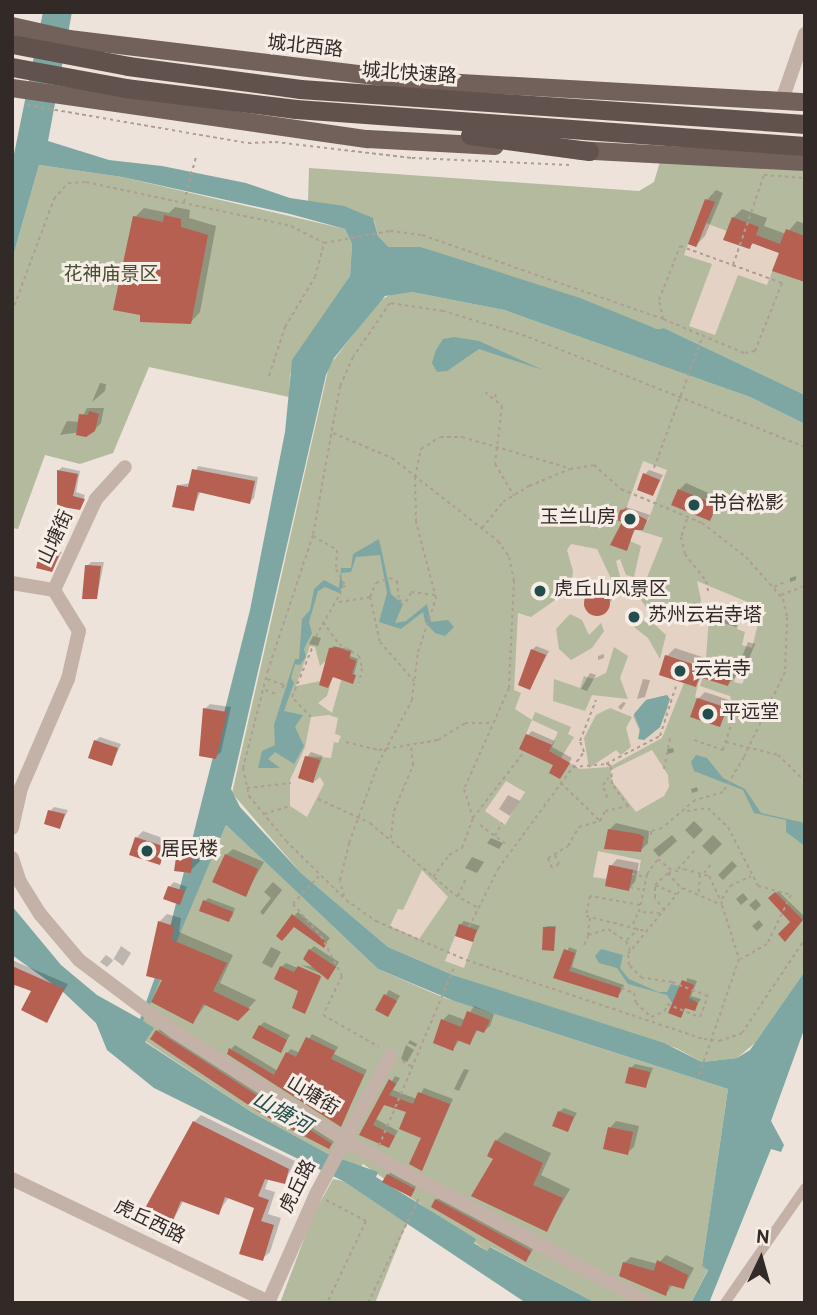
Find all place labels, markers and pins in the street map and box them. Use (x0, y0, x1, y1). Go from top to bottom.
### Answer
place label: 书台松影 (708, 494, 784, 516)
marker: 书台松影 (686, 497, 702, 513)
place label: 玉兰山房 (540, 508, 616, 530)
marker: 玉兰山房 (622, 511, 638, 527)
place label: 虎丘山风景区 (554, 580, 668, 602)
marker: 虎丘山风景区 (532, 583, 548, 599)
place label: 苏州云岩寺塔 (648, 606, 762, 628)
marker: 苏州云岩寺塔 (626, 609, 642, 625)
place label: 云岩寺 (694, 660, 751, 682)
marker: 云岩寺 (672, 663, 688, 679)
place label: 平远堂 (722, 703, 779, 725)
marker: 平远堂 (700, 706, 716, 722)
place label: 居民楼 (161, 840, 218, 862)
marker: 居民楼 (139, 843, 155, 859)

